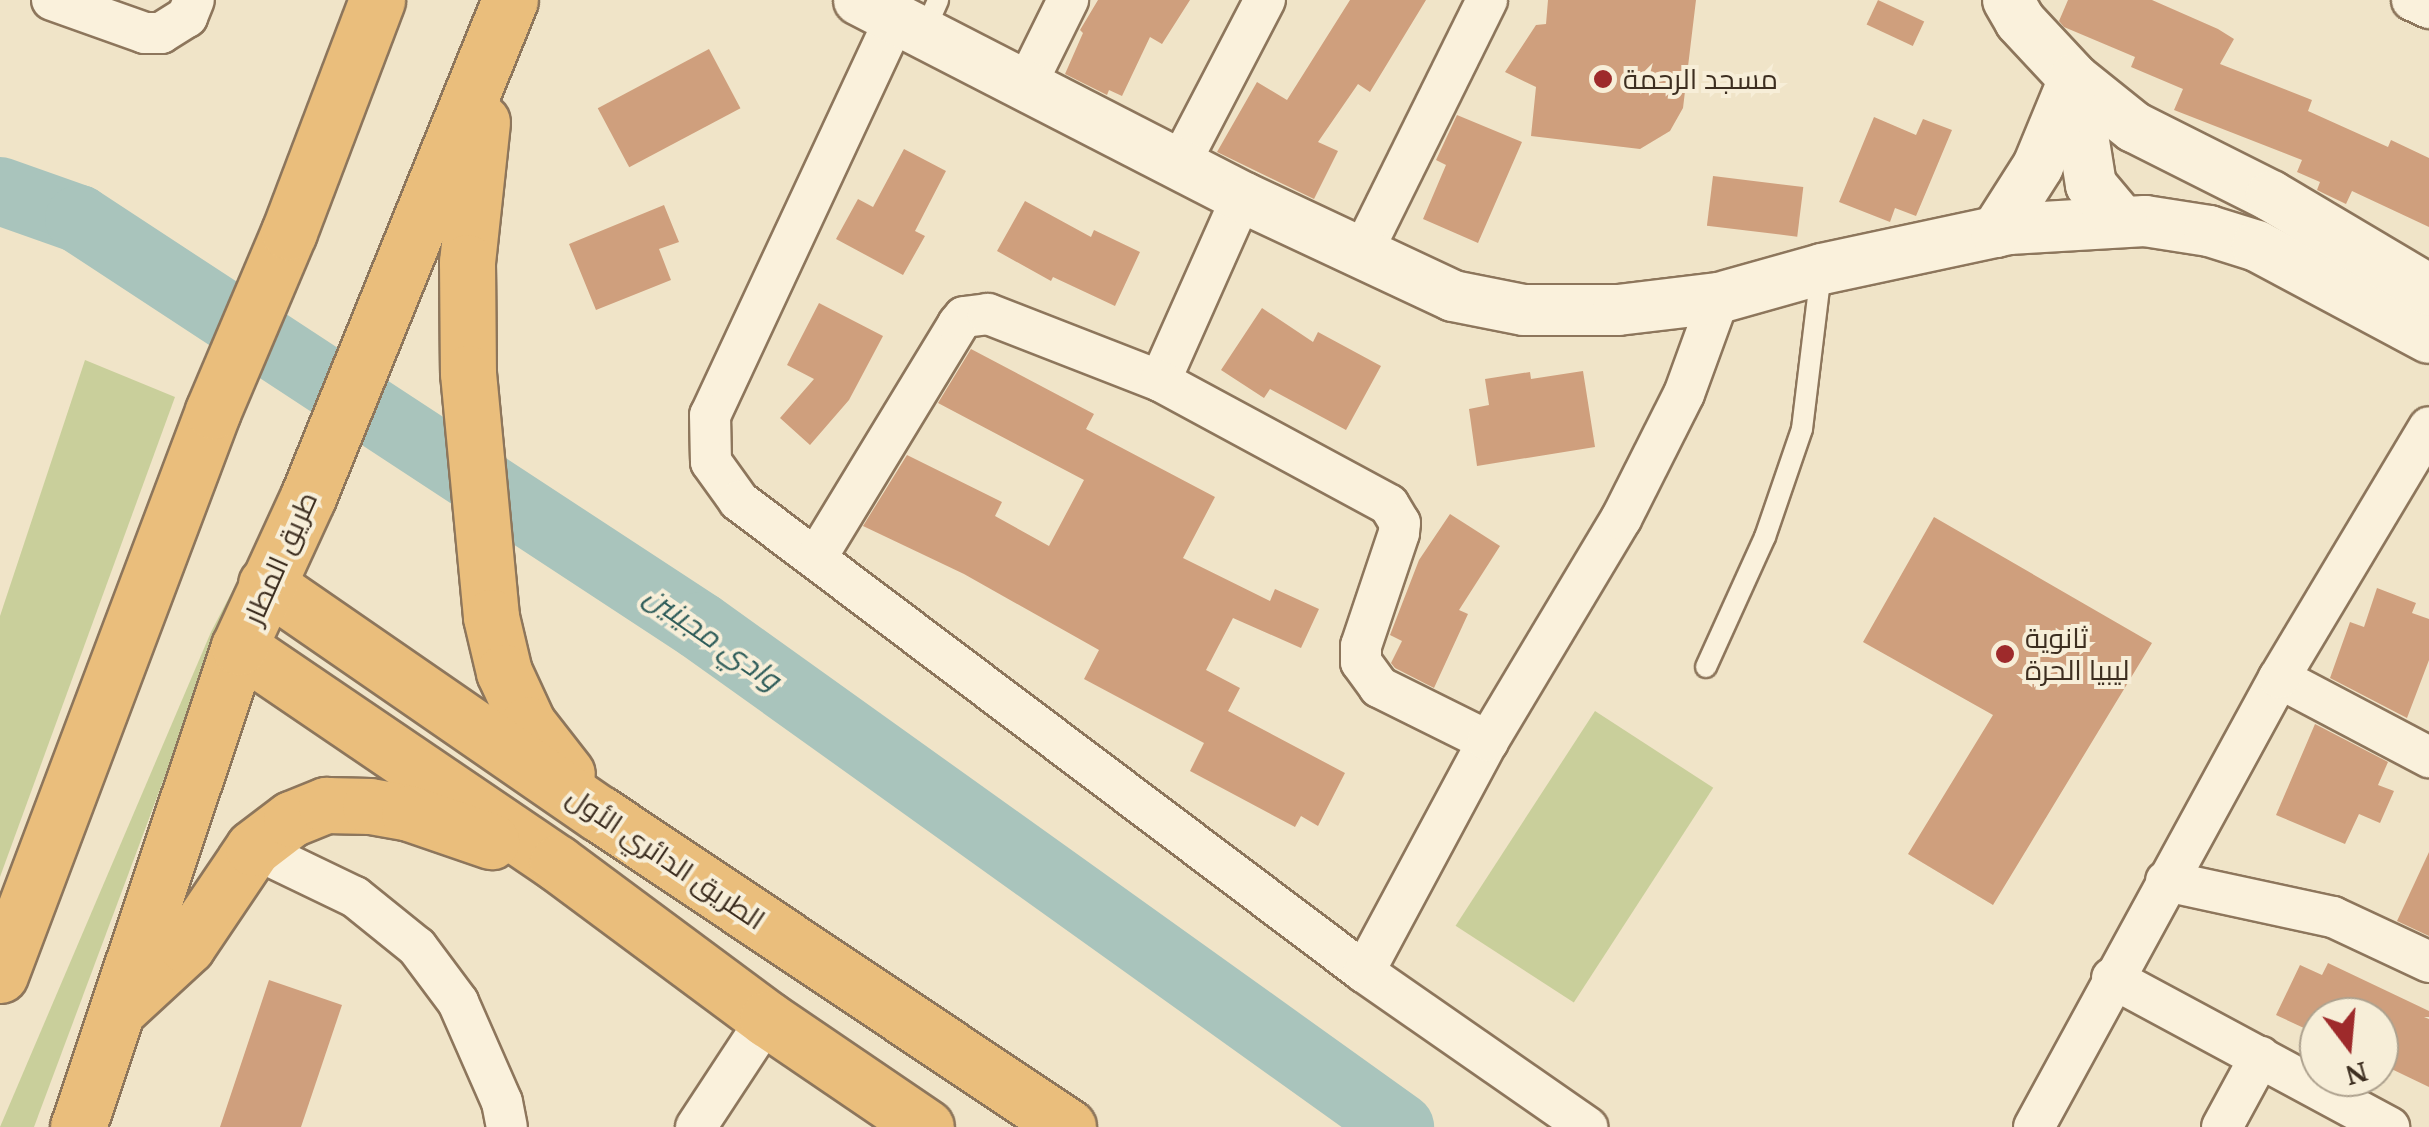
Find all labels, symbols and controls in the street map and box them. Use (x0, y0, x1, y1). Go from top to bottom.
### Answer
place label: مسجد الرحمة (1623, 62, 1778, 96)
marker: مسجد الرحمة (1592, 68, 1614, 90)
street label: طريق المطار (236, 487, 324, 629)
water label: وادي مجينين (638, 577, 788, 697)
place label: ثانوية ليبيا الحرة (2025, 621, 2129, 687)
marker: ثانوية ليبيا الحرة (1994, 643, 2016, 665)
street label: الطريق الدائري الأول (561, 779, 771, 937)
north arrow (2299, 997, 2399, 1097)
text: N (2342, 1054, 2372, 1095)

